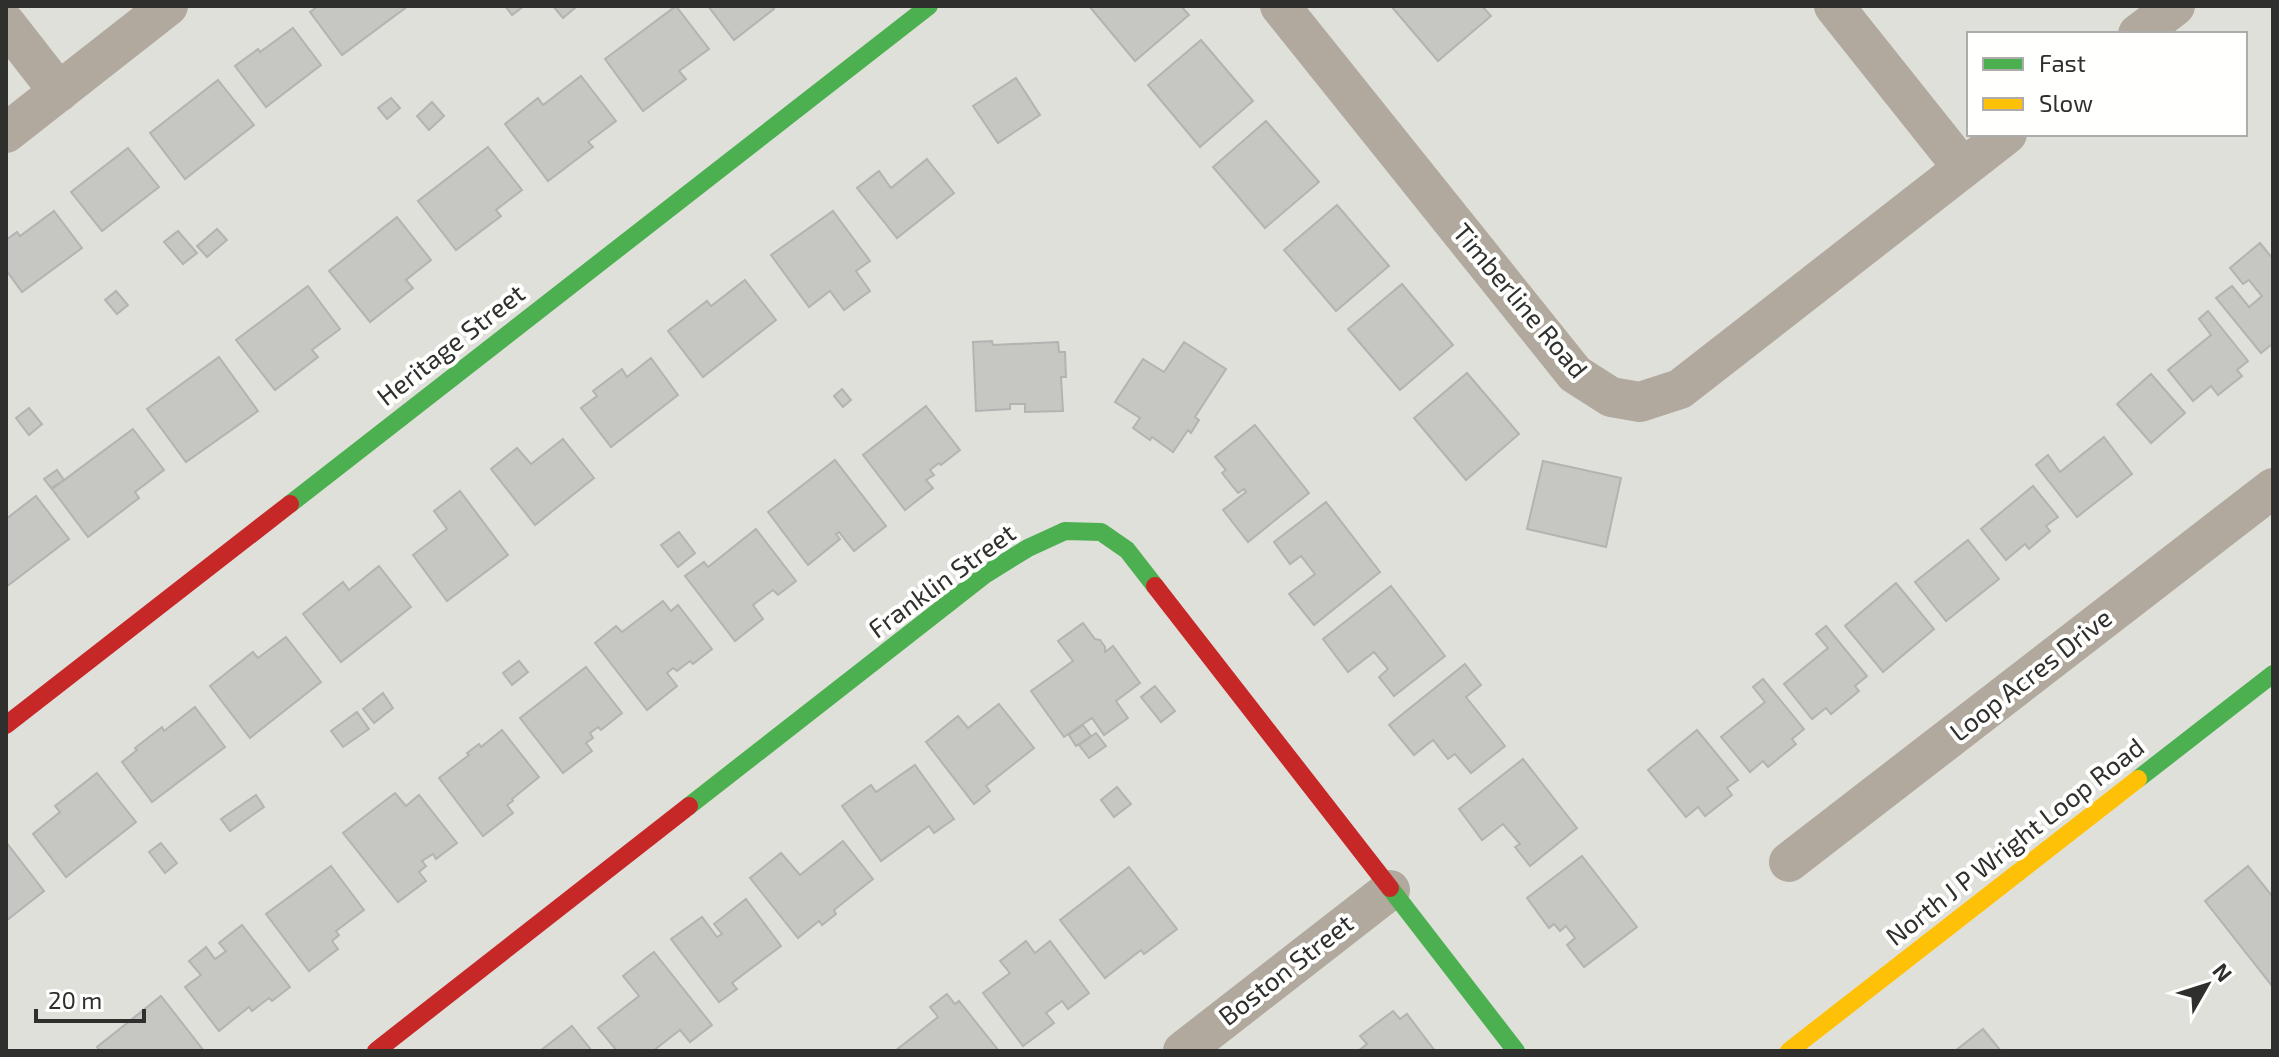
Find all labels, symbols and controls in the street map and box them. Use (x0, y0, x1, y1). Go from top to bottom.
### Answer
legend (1967, 32, 2247, 136)
text: Fast (2039, 48, 2086, 77)
text: Slow (2039, 88, 2093, 117)
street label: Timberline Road (1447, 216, 1595, 384)
street label: Heritage Street (370, 277, 530, 411)
street label: Franklin Street (862, 516, 1021, 643)
street label: Loop Acres Drive (1943, 601, 2117, 747)
street label: North J P Wright Loop Road (1879, 730, 2149, 951)
street label: Boston Street (1212, 907, 1358, 1031)
north arrow (2167, 945, 2247, 1025)
text: N (2208, 957, 2238, 986)
scale bar (36, 973, 144, 1023)
text: 20 m (48, 985, 102, 1014)

